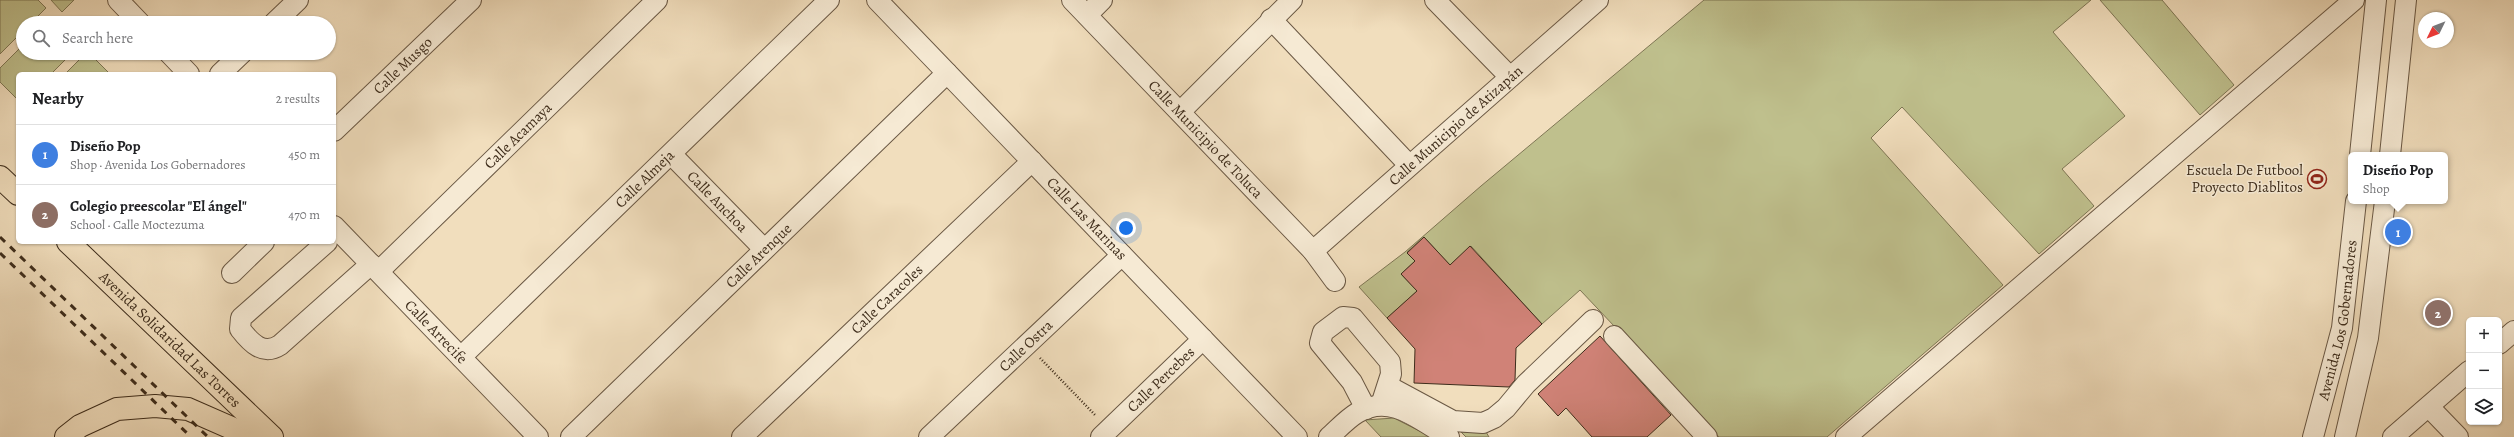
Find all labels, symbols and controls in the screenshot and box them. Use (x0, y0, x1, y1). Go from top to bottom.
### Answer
north arrow (2418, 12, 2454, 48)
search box (16, 16, 336, 60)
icon: search (30, 27, 52, 49)
text: Search here (62, 28, 133, 48)
street label: Calle Musgo (369, 32, 437, 98)
street label: Calle Municipio de Atizapán (1384, 61, 1527, 190)
street label: Calle Municipio de Toluca (1144, 76, 1267, 203)
text: Nearby (32, 87, 83, 110)
text: 2 results (276, 90, 320, 107)
street label: Calle Acamaya (479, 98, 556, 173)
text: Diseño Pop (70, 136, 141, 156)
street label: Calle Almeja (611, 145, 679, 212)
text: 1 (43, 146, 47, 163)
text: 450 m (288, 146, 320, 163)
popup (2348, 152, 2448, 204)
text: Shop · Avenida Los Gobernadores (70, 156, 246, 173)
place label: Escuela De Futbool Proyecto Diablitos (2186, 160, 2303, 197)
text: Diseño Pop (2363, 160, 2433, 180)
street label: Calle Anchoa (683, 166, 752, 237)
sports icon: Escuela De Futbool Proyecto Diablitos (2306, 168, 2328, 190)
street label: Calle Las Marinas (1042, 173, 1132, 264)
text: Shop (2363, 180, 2390, 197)
text: Colegio preescolar "El ángel" (70, 196, 247, 216)
text: 2 (42, 206, 48, 223)
text: 470 m (288, 206, 320, 223)
text: School · Calle Moctezuma (70, 216, 205, 233)
pin: 1 (2385, 217, 2411, 247)
street label: Calle Arenque (721, 218, 796, 292)
your location (1116, 218, 1136, 238)
street label: Avenida Los Gobernadores (2313, 239, 2362, 403)
street label: Calle Caracoles (846, 260, 927, 338)
street label: Avenida Solidaridad Las Torres (94, 266, 245, 412)
street label: Calle Arrecife (400, 295, 472, 368)
pin: 2 (2425, 298, 2451, 328)
street label: Calle Ostra (994, 315, 1057, 376)
map controls (2466, 317, 2502, 425)
button: + (2466, 317, 2502, 353)
street label: Calle Percebes (1123, 342, 1199, 417)
button: − (2466, 353, 2502, 389)
button: layers (2466, 389, 2502, 425)

